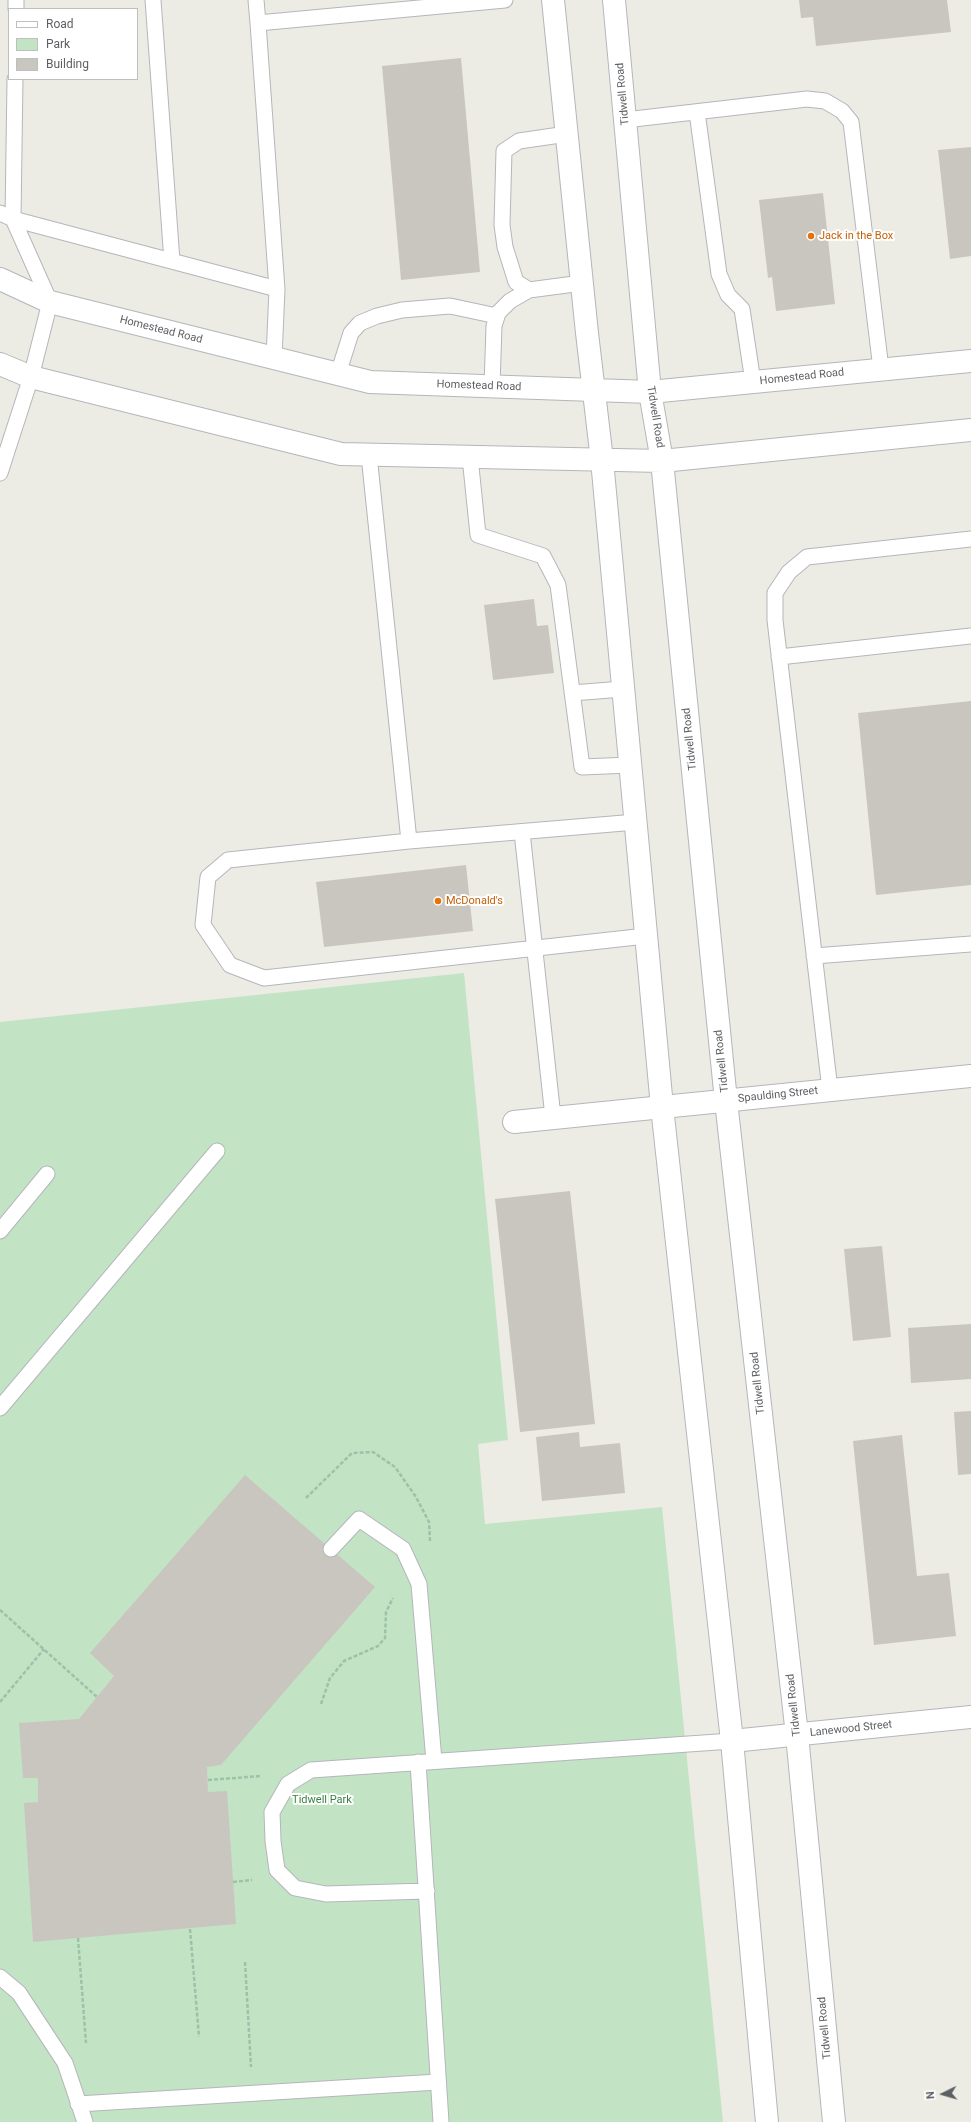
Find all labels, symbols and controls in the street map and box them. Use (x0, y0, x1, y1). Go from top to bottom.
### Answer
legend (8, 8, 138, 80)
text: Road (46, 17, 74, 31)
text: Park (46, 37, 70, 51)
text: Building (46, 57, 89, 71)
street label: Tidwell Road (614, 62, 632, 126)
place label: Jack in the Box (819, 229, 893, 243)
marker: Jack in the Box (806, 231, 816, 241)
street label: Homestead Road (118, 313, 204, 347)
street label: Homestead Road (759, 366, 845, 388)
street label: Homestead Road (436, 378, 522, 394)
street label: Tidwell Road (644, 385, 666, 449)
street label: Tidwell Road (680, 707, 700, 771)
place label: McDonald's (446, 894, 503, 908)
marker: McDonald's (433, 896, 443, 906)
street label: Tidwell Road (712, 1029, 732, 1093)
street label: Spaulding Street (737, 1084, 819, 1106)
street label: Tidwell Road (748, 1351, 768, 1415)
street label: Tidwell Road (784, 1673, 804, 1737)
street label: Lanewood Street (809, 1718, 893, 1740)
park label: Tidwell Park (292, 1793, 352, 1807)
street label: Tidwell Road (816, 1996, 834, 2060)
north arrow (923, 2074, 963, 2114)
text: N (924, 2091, 937, 2100)

